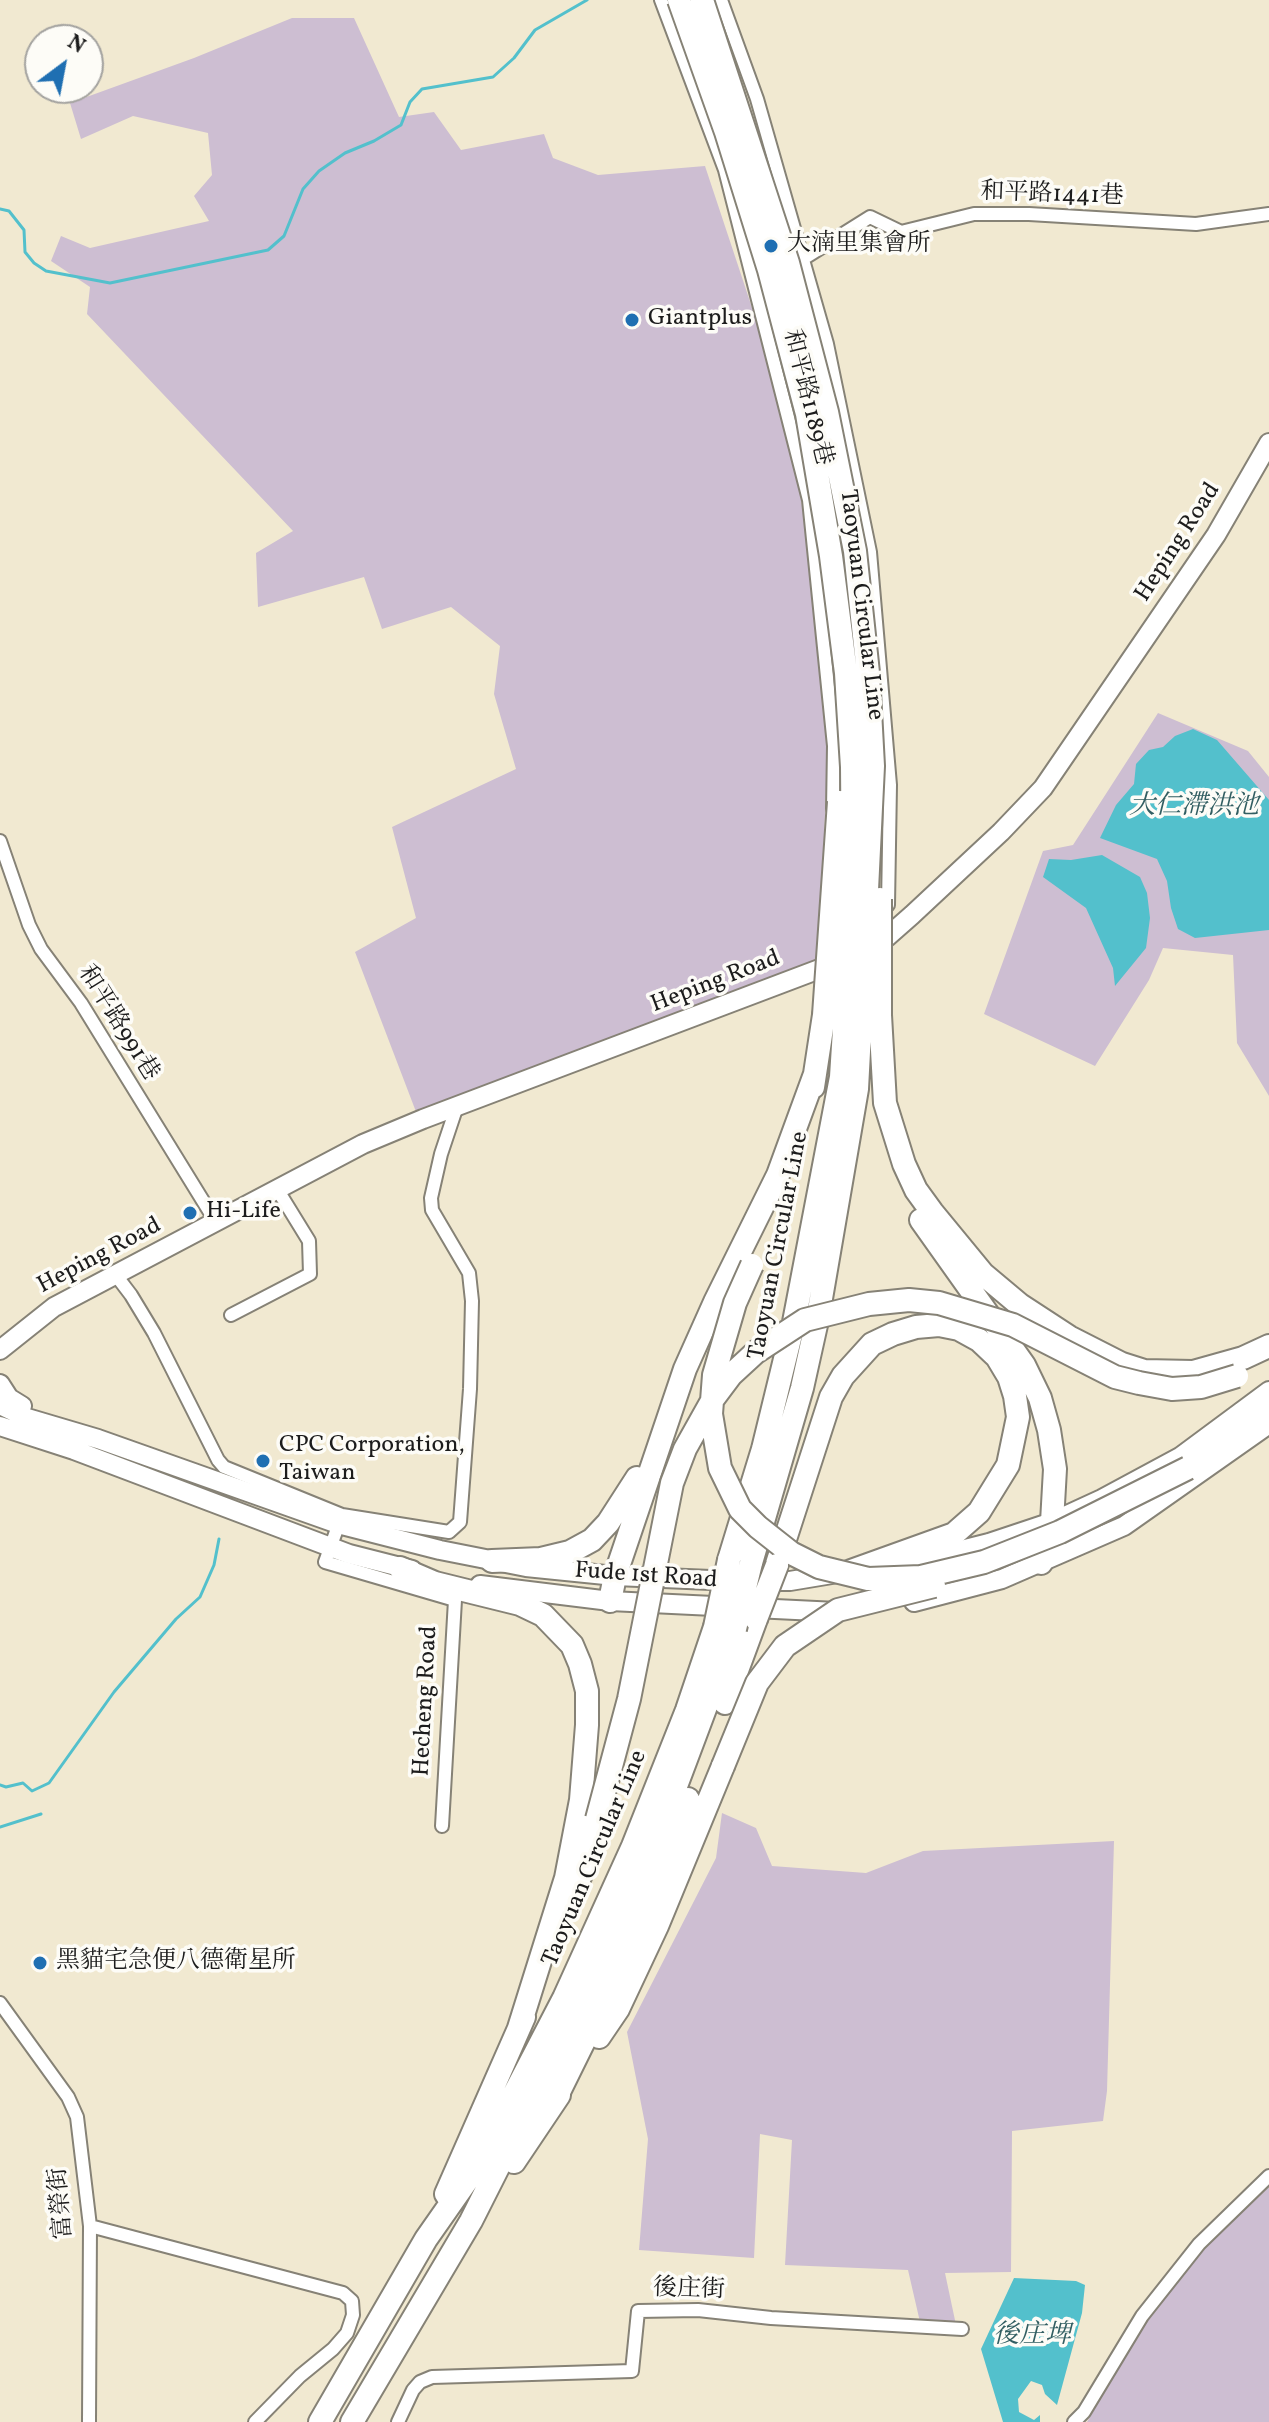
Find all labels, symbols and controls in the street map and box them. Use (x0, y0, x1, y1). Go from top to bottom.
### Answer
north arrow (24, 24, 104, 104)
text: N (61, 28, 91, 62)
street label: 和平路1441巷 (980, 179, 1124, 213)
place label: 大湳里集會所 (787, 232, 931, 260)
marker: 大湳里集會所 (762, 237, 780, 255)
place label: Giantplus (648, 306, 752, 334)
marker: Giantplus (623, 311, 641, 329)
street label: 和平路1189巷 (775, 327, 837, 469)
street label: Heping Road (1130, 478, 1228, 608)
street label: Taoyuan Circular Line (832, 488, 888, 722)
water label: 大仁滯洪池 (1129, 792, 1259, 824)
street label: Heping Road (647, 945, 785, 1021)
street label: 和平路991巷 (70, 961, 164, 1087)
street label: Taoyuan Circular Line (744, 1129, 816, 1363)
place label: Hi-Life (206, 1199, 281, 1227)
marker: Hi-Life (181, 1204, 199, 1222)
street label: Heping Road (33, 1212, 167, 1302)
place label: CPC Corporation, Taiwan (279, 1433, 465, 1489)
marker: CPC Corporation, Taiwan (254, 1452, 272, 1470)
street label: Fude 1st Road (574, 1558, 718, 1596)
street label: Hecheng Road (409, 1625, 445, 1777)
street label: Taoyuan Circular Line (537, 1746, 655, 1972)
place label: 黑貓宅急便八德衛星所 (56, 1949, 296, 1977)
marker: 黑貓宅急便八德衛星所 (31, 1954, 49, 1972)
street label: 富榮街 (46, 2166, 80, 2240)
street label: 後庄街 (653, 2275, 725, 2307)
water label: 後庄埤 (993, 2321, 1071, 2353)

